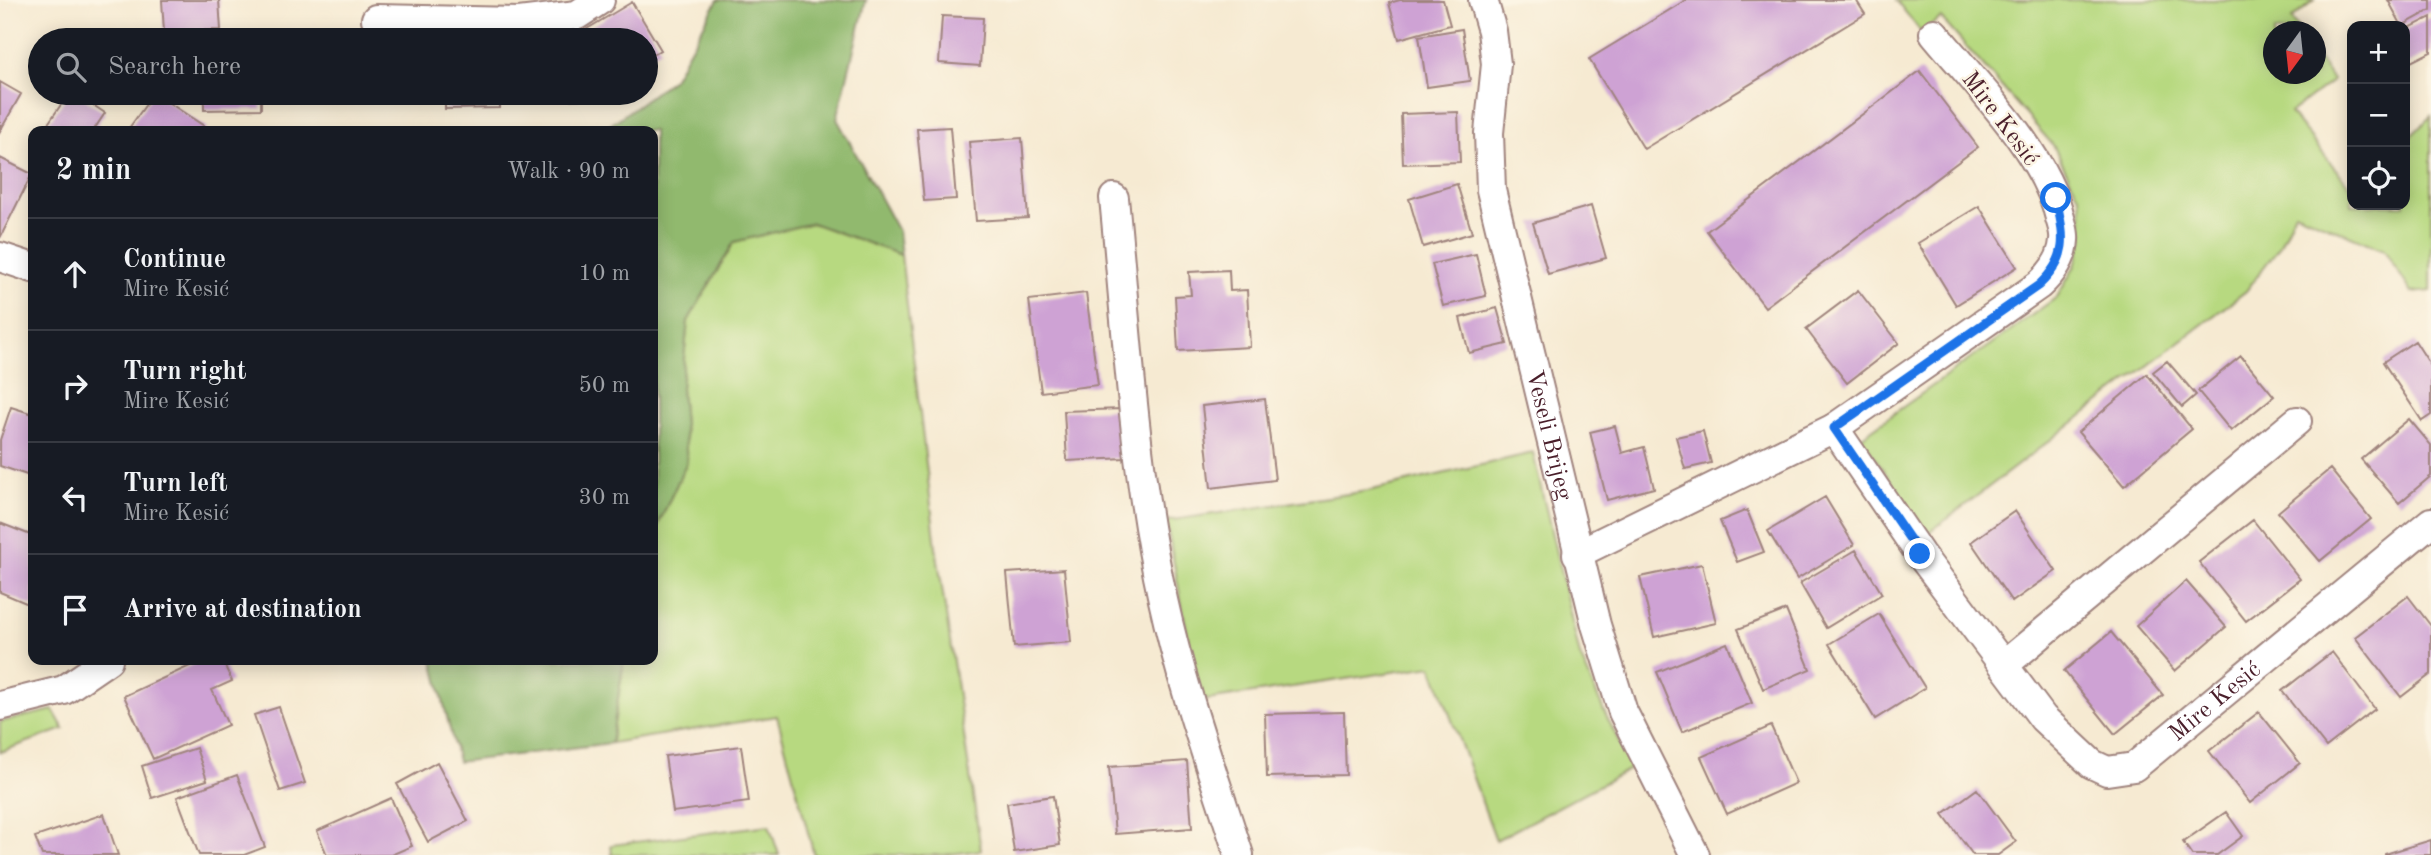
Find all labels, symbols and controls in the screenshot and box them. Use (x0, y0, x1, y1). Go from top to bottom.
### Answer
north arrow (2263, 21, 2326, 84)
map controls (2347, 21, 2410, 210)
button: + (2347, 21, 2410, 84)
search box (28, 28, 658, 105)
icon: search (52, 48, 90, 86)
text: Search here (108, 54, 241, 80)
street label: Mire Kesić (1956, 68, 2042, 171)
button: − (2347, 84, 2410, 147)
button: locate (2347, 147, 2410, 210)
text: 2 min (56, 156, 131, 186)
text: Walk · 90 m (507, 160, 630, 183)
route start (2040, 182, 2071, 213)
text: Continue (123, 247, 226, 273)
icon: ahead (56, 255, 94, 293)
text: 10 m (579, 262, 630, 285)
text: Mire Kesić (123, 278, 229, 301)
text: Turn right (123, 359, 246, 385)
icon: right (56, 367, 94, 405)
street label: Veseli Brijeg (1521, 368, 1575, 503)
text: 50 m (579, 374, 630, 397)
text: Mire Kesić (123, 390, 229, 413)
text: Turn left (123, 471, 228, 497)
icon: left (56, 479, 94, 517)
text: 30 m (579, 486, 630, 509)
text: Mire Kesić (123, 502, 229, 525)
route end (1904, 538, 1935, 569)
icon: arrive (56, 591, 94, 629)
text: Arrive at destination (123, 597, 362, 623)
street label: Mire Kesić (2165, 658, 2266, 747)

